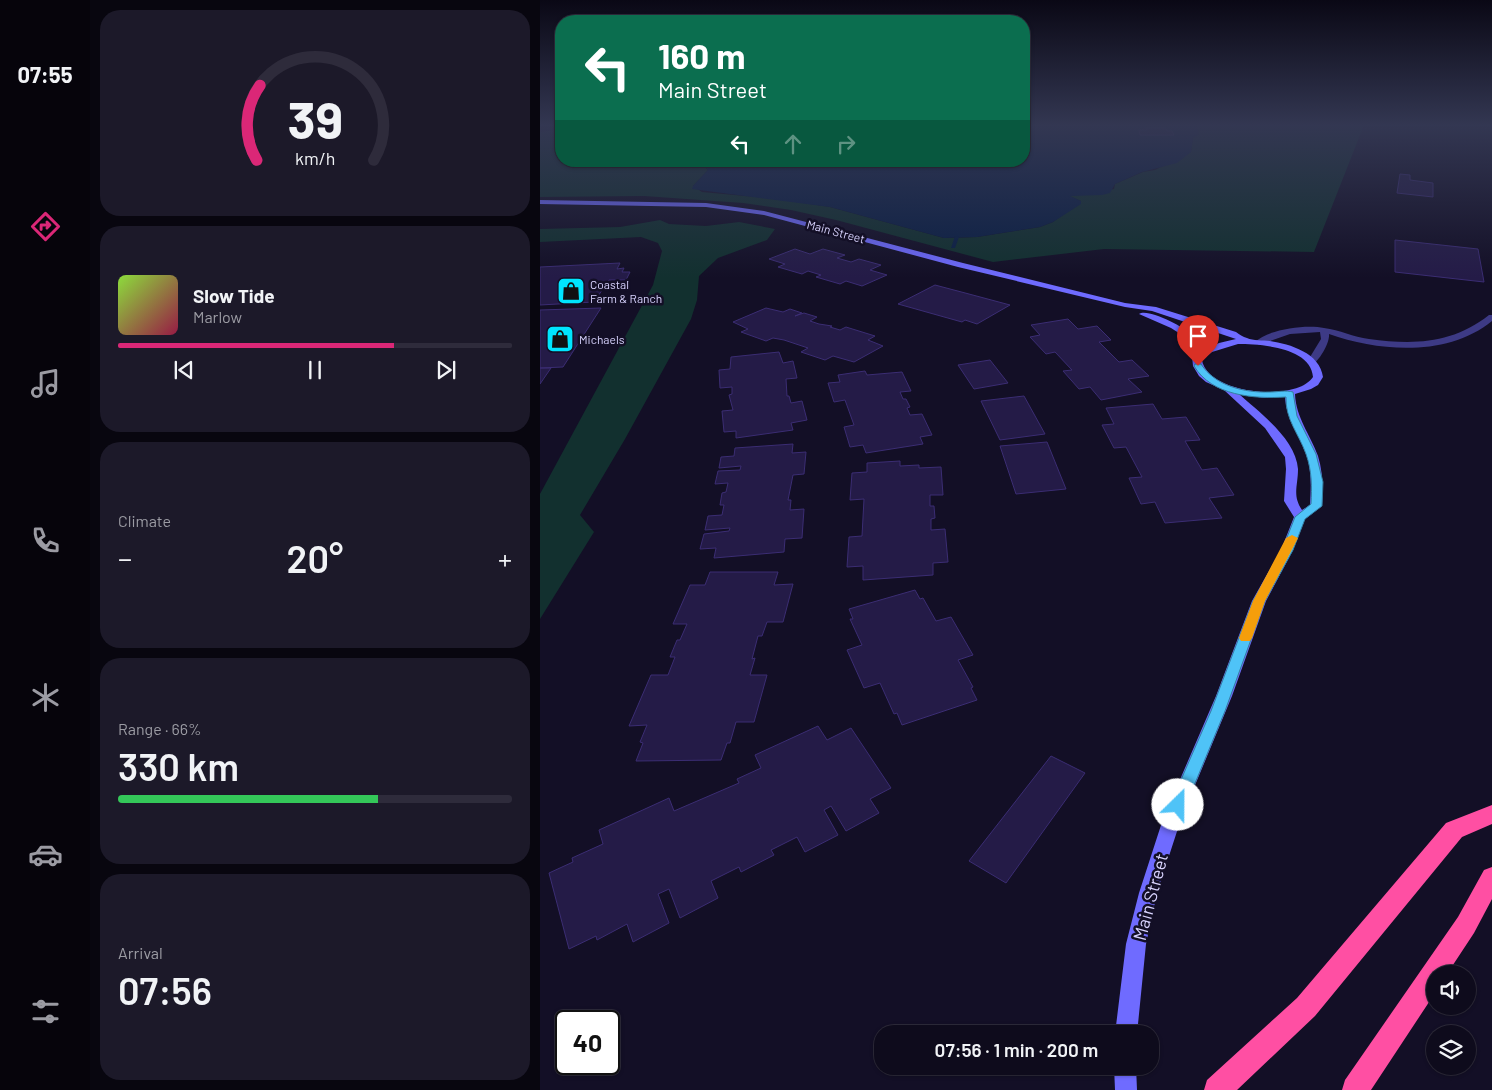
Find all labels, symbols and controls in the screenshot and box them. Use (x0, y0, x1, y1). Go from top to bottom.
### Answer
text: 160 m (658, 34, 745, 76)
icon: left (575, 35, 640, 100)
text: 07:55 (17, 61, 73, 87)
text: Main Street (658, 76, 767, 102)
text: 39 (287, 87, 343, 149)
icon: left (726, 130, 754, 158)
icon: ahead (779, 130, 807, 158)
icon: right (832, 130, 860, 158)
text: km/h (295, 147, 335, 169)
icon: directions (28, 209, 63, 244)
street label: Main Street (805, 217, 867, 245)
shop icon: Coastal Farm & Ranch (556, 276, 586, 306)
place label: Coastal Farm & Ranch (590, 277, 662, 305)
text: Slow Tide (193, 284, 275, 307)
text: Marlow (193, 307, 242, 326)
pin (1177, 315, 1219, 366)
icon: arrive (1184, 322, 1212, 350)
shop icon: Michaels (545, 324, 575, 354)
place label: Michaels (579, 332, 625, 346)
icon: previous (170, 356, 198, 384)
icon: pause (301, 356, 329, 384)
icon: next (432, 356, 460, 384)
icon: music (28, 366, 63, 401)
text: Climate (118, 511, 171, 530)
icon: phone (28, 523, 63, 558)
text: 20° (287, 535, 343, 581)
text: − (118, 541, 132, 575)
text: + (498, 541, 512, 575)
icon: climate (28, 680, 63, 715)
text: Range · 66% (118, 719, 202, 738)
text: 330 km (118, 743, 239, 789)
position arrow (1151, 778, 1203, 830)
icon: car (28, 837, 63, 872)
street label: Main Street (1128, 851, 1172, 943)
text: Arrival (118, 943, 163, 962)
map controls (1426, 965, 1476, 1075)
button: sound (1426, 965, 1476, 1015)
text: 07:56 (118, 967, 212, 1013)
icon: filters (28, 994, 63, 1029)
speed limit sign: 40 (555, 1010, 620, 1075)
button: layers (1426, 1025, 1476, 1075)
text: 07:56 · 1 min · 200 m (935, 1038, 1098, 1061)

